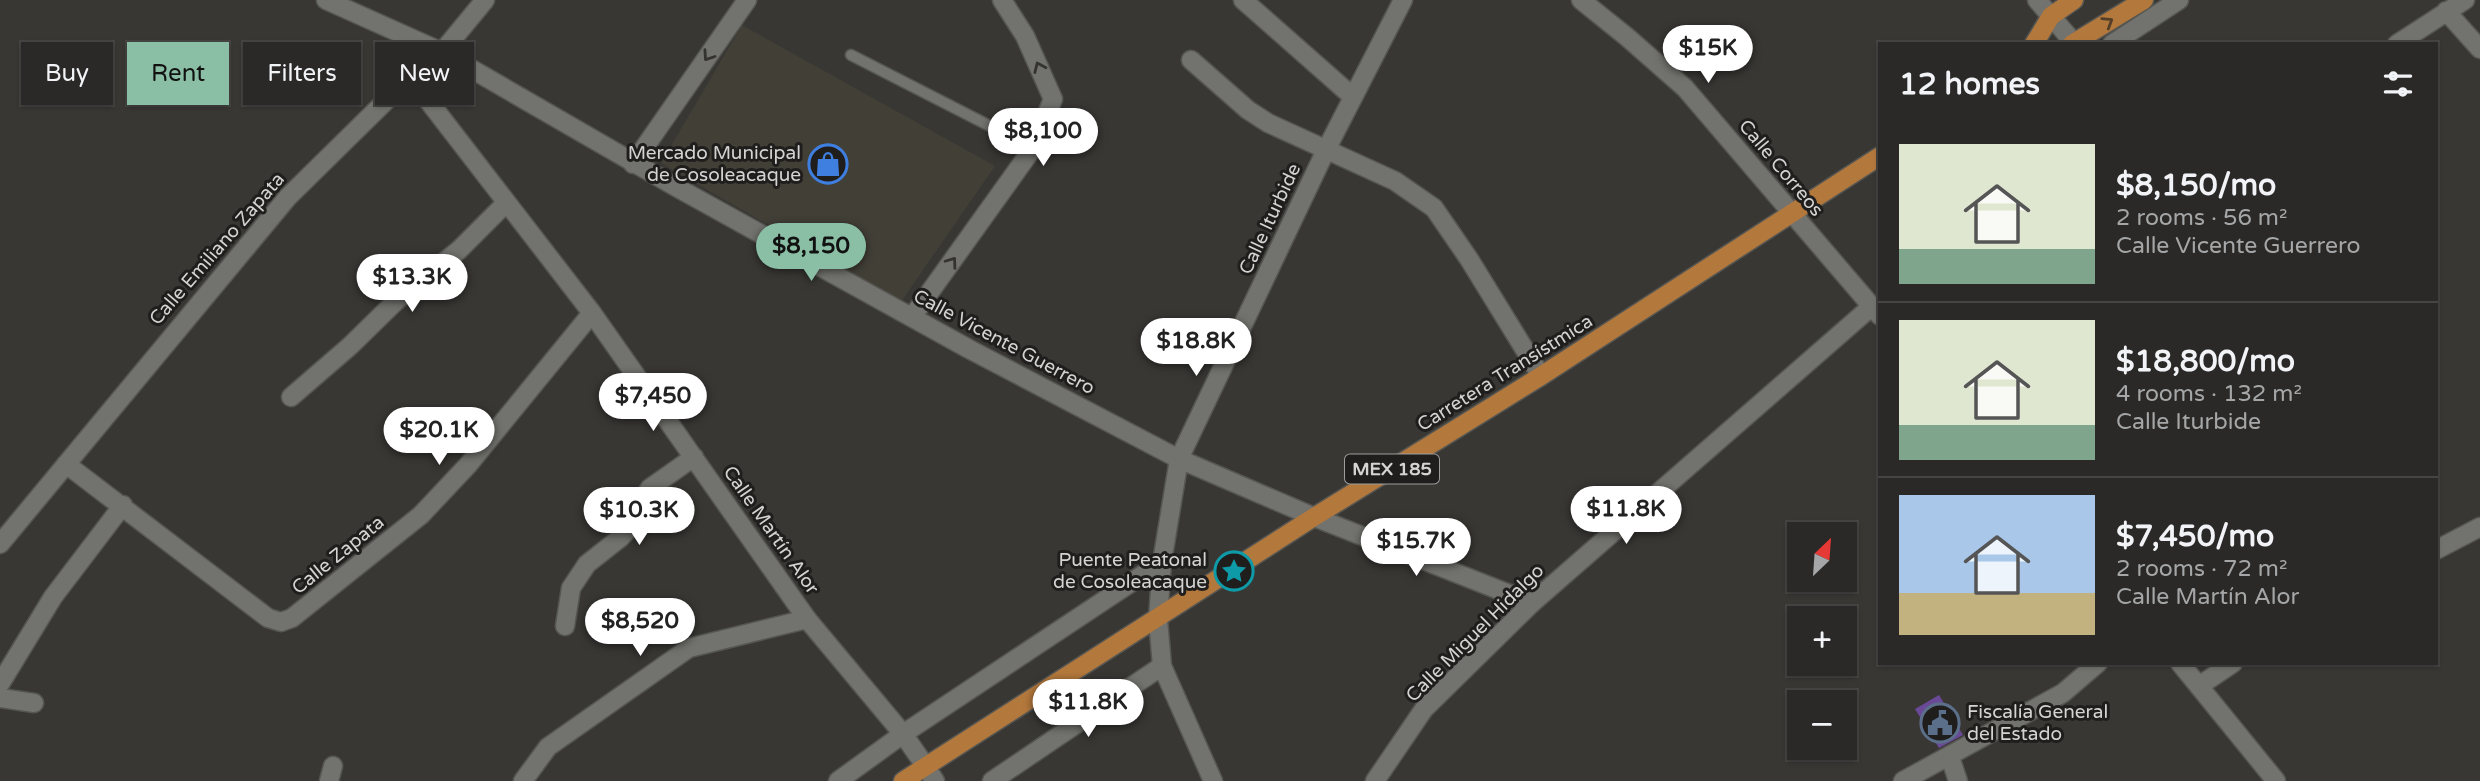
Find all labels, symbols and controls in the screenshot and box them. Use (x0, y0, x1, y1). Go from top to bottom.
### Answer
one-way arrow (2101, 18, 2114, 31)
pin: $15K (1667, 25, 1749, 85)
text: $15K (1679, 34, 1737, 62)
chip: Buy (21, 42, 113, 105)
chip: Rent (127, 42, 229, 105)
chip: Filters (243, 42, 361, 105)
chip: New (375, 42, 474, 105)
one-way arrow (704, 48, 716, 61)
one-way arrow (1033, 62, 1047, 75)
icon: filters (2379, 65, 2417, 103)
text: 12 homes (1899, 66, 2040, 103)
pin: $8,100 (986, 108, 1100, 168)
street label: Calle Correos (1734, 115, 1828, 221)
text: $8,100 (1004, 117, 1082, 145)
place label: Mercado Municipal de Cosoleacaque (628, 142, 801, 186)
shop icon: Mercado Municipal de Cosoleacaque (807, 143, 849, 185)
street label: Calle Iturbide (1235, 160, 1305, 278)
text: $8,150/mo (2116, 167, 2276, 204)
street label: Calle Emiliano Zapata (145, 168, 289, 330)
icon: home (1955, 172, 2039, 256)
text: 2 rooms · 56 m² (2116, 204, 2287, 232)
pin: $8,150 (754, 224, 868, 283)
text: $8,150 (772, 232, 850, 260)
text: Calle Vicente Guerrero (2116, 232, 2361, 260)
pin: $13.3K (355, 254, 469, 314)
one-way arrow (944, 257, 956, 270)
text: $13.3K (373, 263, 451, 291)
street label: Calle Vicente Guerrero (910, 285, 1098, 399)
street label: Carretera Transístmica (1413, 310, 1597, 436)
pin: $18.8K (1139, 318, 1253, 378)
text: $18.8K (1157, 327, 1235, 355)
text: $18,800/mo (2116, 343, 2295, 380)
icon: home (1955, 348, 2039, 432)
pin: $7,450 (596, 374, 710, 433)
text: 4 rooms · 132 m² (2116, 380, 2302, 408)
text: $7,450 (615, 382, 691, 410)
pin: $20.1K (382, 407, 496, 467)
text: Calle Iturbide (2116, 408, 2261, 436)
text: $20.1K (400, 416, 478, 444)
road number: MEX 185 (1345, 454, 1439, 484)
street label: Calle Martín Alor (719, 462, 824, 599)
pin: $11.8K (1569, 486, 1683, 546)
pin: $10.3K (582, 488, 696, 547)
text: $11.8K (1587, 495, 1665, 523)
text: $10.3K (600, 496, 678, 524)
street label: Calle Zapata (287, 511, 389, 599)
pin: $15.7K (1359, 518, 1473, 578)
text: $7,450/mo (2116, 518, 2274, 555)
north arrow (1787, 522, 1857, 592)
map controls (1787, 522, 1857, 760)
icon: home (1955, 523, 2039, 607)
text: $15.7K (1377, 527, 1455, 555)
place label: Puente Peatonal de Cosoleacaque (1053, 549, 1207, 593)
place icon: Puente Peatonal de Cosoleacaque (1213, 550, 1255, 592)
text: 2 rooms · 72 m² (2116, 555, 2287, 583)
street label: Calle Miguel Hidalgo (1402, 560, 1548, 706)
text: Calle Martín Alor (2116, 583, 2299, 611)
pin: $8,520 (583, 598, 697, 658)
button: + (1787, 606, 1857, 676)
text: $8,520 (601, 607, 679, 635)
pin: $11.8K (1031, 680, 1145, 739)
text: $11.8K (1049, 688, 1127, 716)
button: − (1787, 690, 1857, 760)
place label: Fiscalía General del Estado (1967, 701, 2108, 745)
public building icon: Fiscalía General del Estado (1919, 702, 1961, 744)

